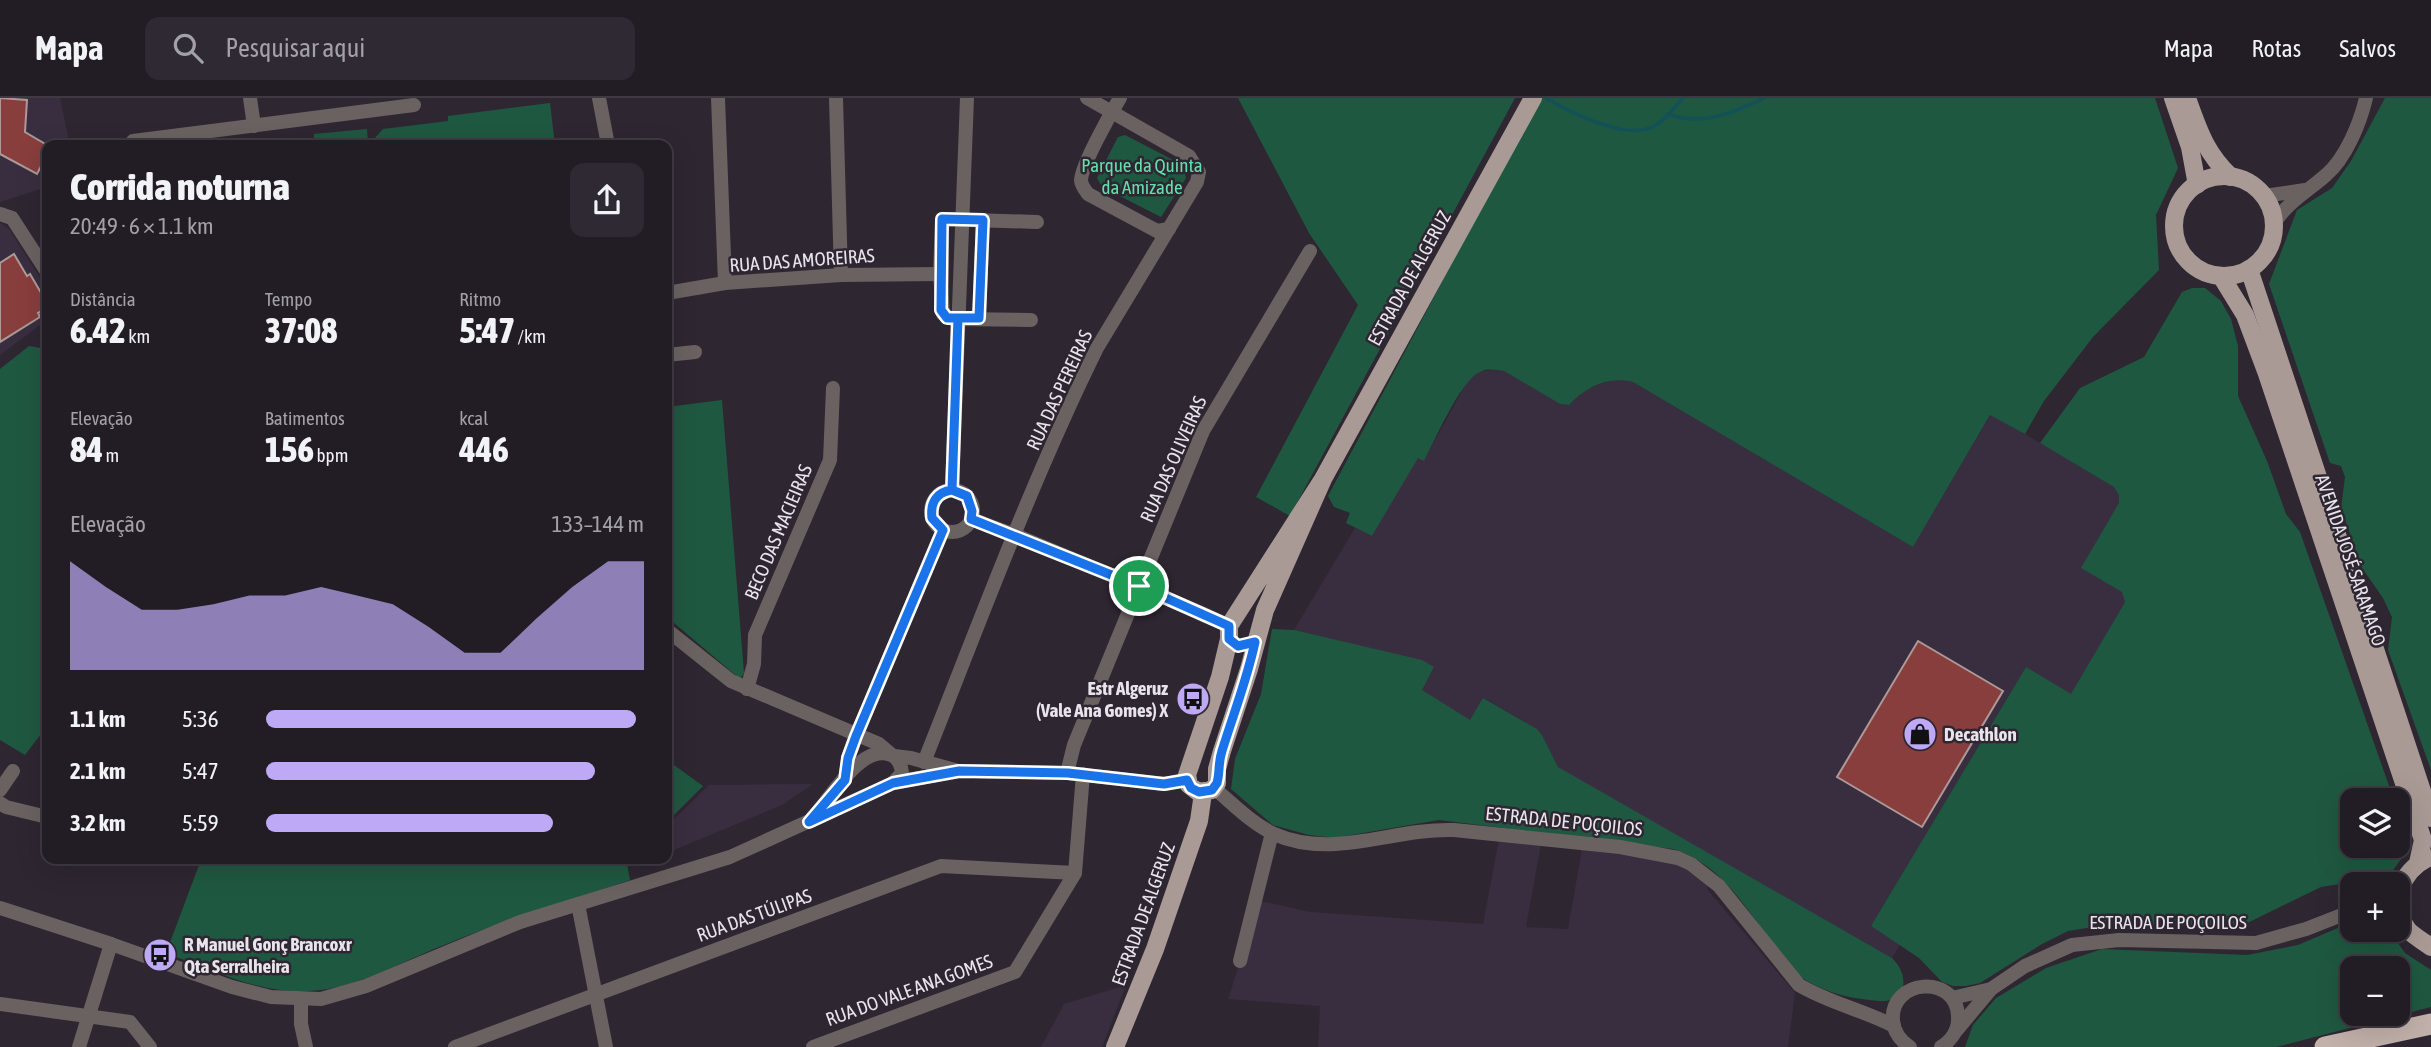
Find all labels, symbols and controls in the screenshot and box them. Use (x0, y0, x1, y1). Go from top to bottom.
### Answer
search box (145, 17, 635, 80)
text: Mapa (35, 29, 103, 67)
icon: search (169, 29, 207, 67)
text: Pesquisar aqui (225, 33, 365, 63)
text: Mapa (2164, 35, 2213, 62)
text: Rotas (2251, 35, 2301, 62)
text: Salvos (2339, 35, 2396, 62)
park label: Parque da Quinta da Amizade (1081, 154, 1203, 198)
button: share (570, 163, 644, 237)
text: Corrida noturna (70, 165, 290, 208)
street label: ESTRADA DE ALGERUZ (1363, 206, 1455, 349)
text: 20:49 · 6 × 1.1 km (70, 213, 214, 239)
street label: RUA DAS AMOREIRAS (729, 244, 875, 276)
text: Distância (70, 288, 135, 310)
text: Tempo (265, 288, 312, 310)
text: Ritmo (459, 288, 501, 310)
text: 6.42 (70, 310, 126, 350)
text: 37:08 (265, 310, 337, 350)
text: 5:47 (459, 310, 515, 350)
text: km (126, 325, 150, 347)
text: /km (515, 325, 546, 347)
street label: RUA DAS PEREIRAS (1022, 327, 1096, 453)
street label: RUA DAS OLIVEIRAS (1135, 393, 1211, 525)
text: Elevação (70, 407, 133, 429)
text: Batimentos (265, 407, 345, 429)
text: kcal (459, 407, 488, 429)
text: 84 (70, 429, 103, 469)
text: 156 (265, 429, 314, 469)
text: 446 (459, 429, 509, 469)
text: m (103, 444, 119, 466)
text: bpm (314, 444, 348, 466)
street label: BECO DAS MACIEIRAS (740, 461, 816, 603)
street label: AVENIDA JOSÉ SARAMAGO (2311, 471, 2391, 649)
text: Elevação (70, 511, 146, 537)
text: 133–144 m (551, 511, 644, 537)
pin (1109, 556, 1169, 616)
icon: arrive (1120, 567, 1158, 605)
place label: Estr Algeruz (Vale Ana Gomes) X (1036, 677, 1168, 721)
bus stop icon: Estr Algeruz (Vale Ana Gomes) X (1174, 680, 1212, 718)
text: 1.1 km (70, 706, 126, 732)
text: 5:36 (182, 706, 219, 732)
shop icon: Decathlon (1901, 715, 1939, 753)
place label: Decathlon (1944, 723, 2017, 745)
text: 2.1 km (70, 758, 126, 784)
text: 5:47 (182, 758, 219, 784)
map controls (2340, 788, 2410, 1026)
button: layers (2340, 788, 2410, 858)
street label: ESTRADA DE POÇOILOS (1484, 802, 1644, 840)
text: 3.2 km (70, 810, 126, 836)
text: 5:59 (182, 810, 219, 836)
street label: ESTRADA DE ALGERUZ (1107, 839, 1179, 989)
button: + (2340, 872, 2410, 942)
street label: RUA DAS TÚLIPAS (694, 884, 815, 946)
street label: ESTRADA DE POÇOILOS (2089, 911, 2247, 933)
place label: R Manuel Gonç Brancoxr Qta Serralheira (184, 933, 352, 977)
bus stop icon: R Manuel Gonç Brancoxr Qta Serralheira (141, 936, 179, 974)
street label: RUA DO VALE ANA GOMES (823, 950, 995, 1030)
button: − (2340, 956, 2410, 1026)

